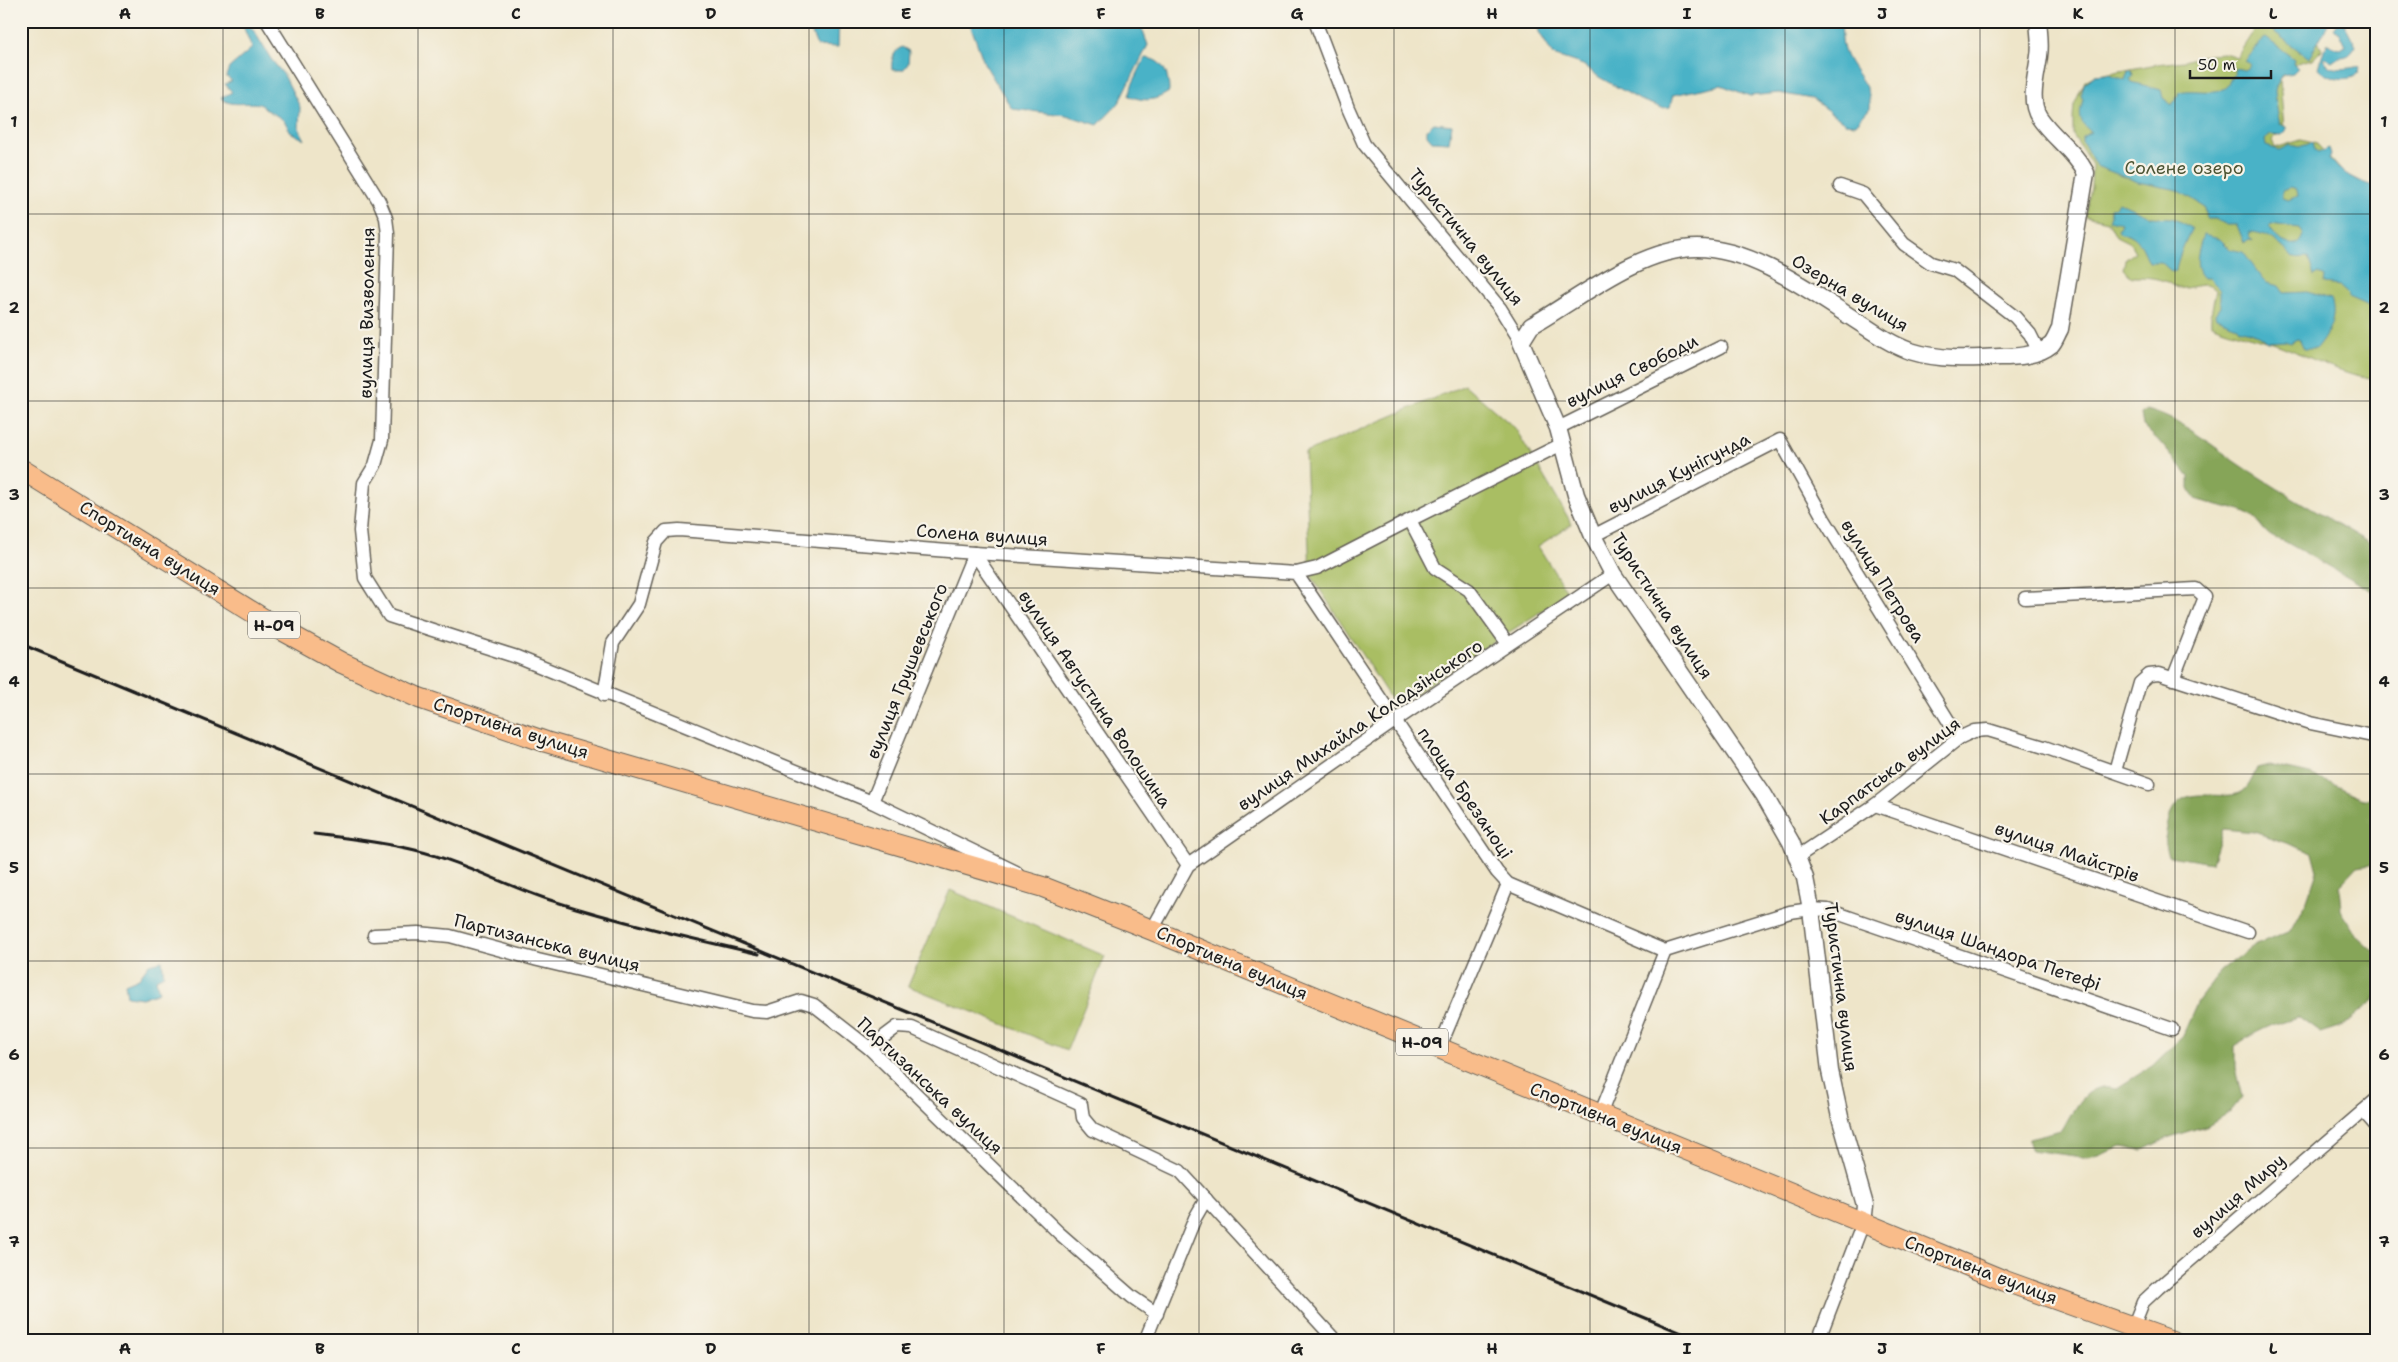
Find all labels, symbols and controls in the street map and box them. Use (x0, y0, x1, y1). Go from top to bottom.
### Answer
text: A (119, 3, 131, 24)
text: B (315, 3, 325, 24)
text: C (511, 3, 521, 24)
text: D (705, 3, 717, 24)
text: E (901, 3, 911, 24)
text: F (1096, 3, 1106, 24)
text: G (1291, 3, 1304, 24)
text: H (1486, 3, 1498, 24)
text: I (1683, 3, 1692, 24)
text: J (1877, 3, 1887, 24)
text: K (2073, 3, 2084, 24)
text: L (2269, 3, 2278, 24)
scale bar (2190, 48, 2272, 80)
text: 50 m (2198, 55, 2236, 75)
text: 1 (10, 111, 18, 132)
text: 1 (2380, 111, 2388, 132)
park label: Солене озеро (2124, 156, 2244, 180)
street label: Туристична вулиця (1403, 163, 1529, 311)
street label: вулиця Визволення (354, 227, 380, 399)
street label: Озерна вулиця (1787, 249, 1913, 337)
text: 2 (8, 297, 20, 318)
text: 2 (2378, 297, 2390, 318)
street label: вулиця Свободи (1562, 329, 1702, 413)
street label: вулиця Кунігунда (1604, 427, 1754, 519)
text: 3 (8, 484, 20, 505)
text: 3 (2378, 484, 2390, 505)
street label: Спортивна вулиця (75, 495, 225, 601)
street label: вулиця Петрова (1835, 515, 1931, 647)
street label: Солена вулиця (915, 518, 1049, 552)
street label: Туристична вулиця (1606, 528, 1718, 684)
street label: вулиця Грушевського (861, 579, 953, 763)
street label: вулиця Августина Волошина (1013, 585, 1177, 813)
road number: Н-09 (248, 612, 300, 638)
street label: вулиця Михайла Колодзінського (1233, 634, 1487, 816)
text: 4 (8, 671, 20, 692)
text: 4 (2378, 671, 2390, 692)
street label: Спортивна вулиця (430, 692, 592, 764)
street label: Карпатська вулиця (1815, 712, 1965, 830)
street label: площа Брезаноці (1412, 722, 1518, 864)
street label: вулиця Майстрів (1992, 816, 2142, 888)
text: 5 (9, 857, 19, 878)
text: 5 (2379, 857, 2389, 878)
street label: Туристична вулиця (1819, 901, 1863, 1073)
street label: вулиця Шандора Петефі (1892, 903, 2104, 997)
street label: Партизанська вулиця (451, 908, 643, 978)
street label: Спортивна вулиця (1153, 920, 1311, 1006)
street label: Партизанська вулиця (852, 1012, 1008, 1160)
road number: Н-09 (1396, 1028, 1448, 1056)
text: 6 (8, 1044, 20, 1065)
text: 6 (2378, 1044, 2390, 1065)
street label: Спортивна вулиця (1526, 1077, 1686, 1159)
street label: вулиця Миру (2185, 1148, 2291, 1244)
street label: Спортивна вулиця (1901, 1230, 2061, 1310)
text: 7 (8, 1231, 20, 1252)
text: 7 (2378, 1231, 2390, 1252)
text: A (119, 1338, 131, 1359)
text: B (315, 1338, 325, 1359)
text: C (511, 1338, 521, 1359)
text: D (705, 1338, 717, 1359)
text: E (901, 1338, 911, 1359)
text: F (1096, 1338, 1106, 1359)
text: G (1291, 1338, 1304, 1359)
text: H (1486, 1338, 1498, 1359)
text: I (1683, 1338, 1692, 1359)
text: J (1877, 1338, 1887, 1359)
text: K (2073, 1338, 2084, 1359)
text: L (2269, 1338, 2278, 1359)

